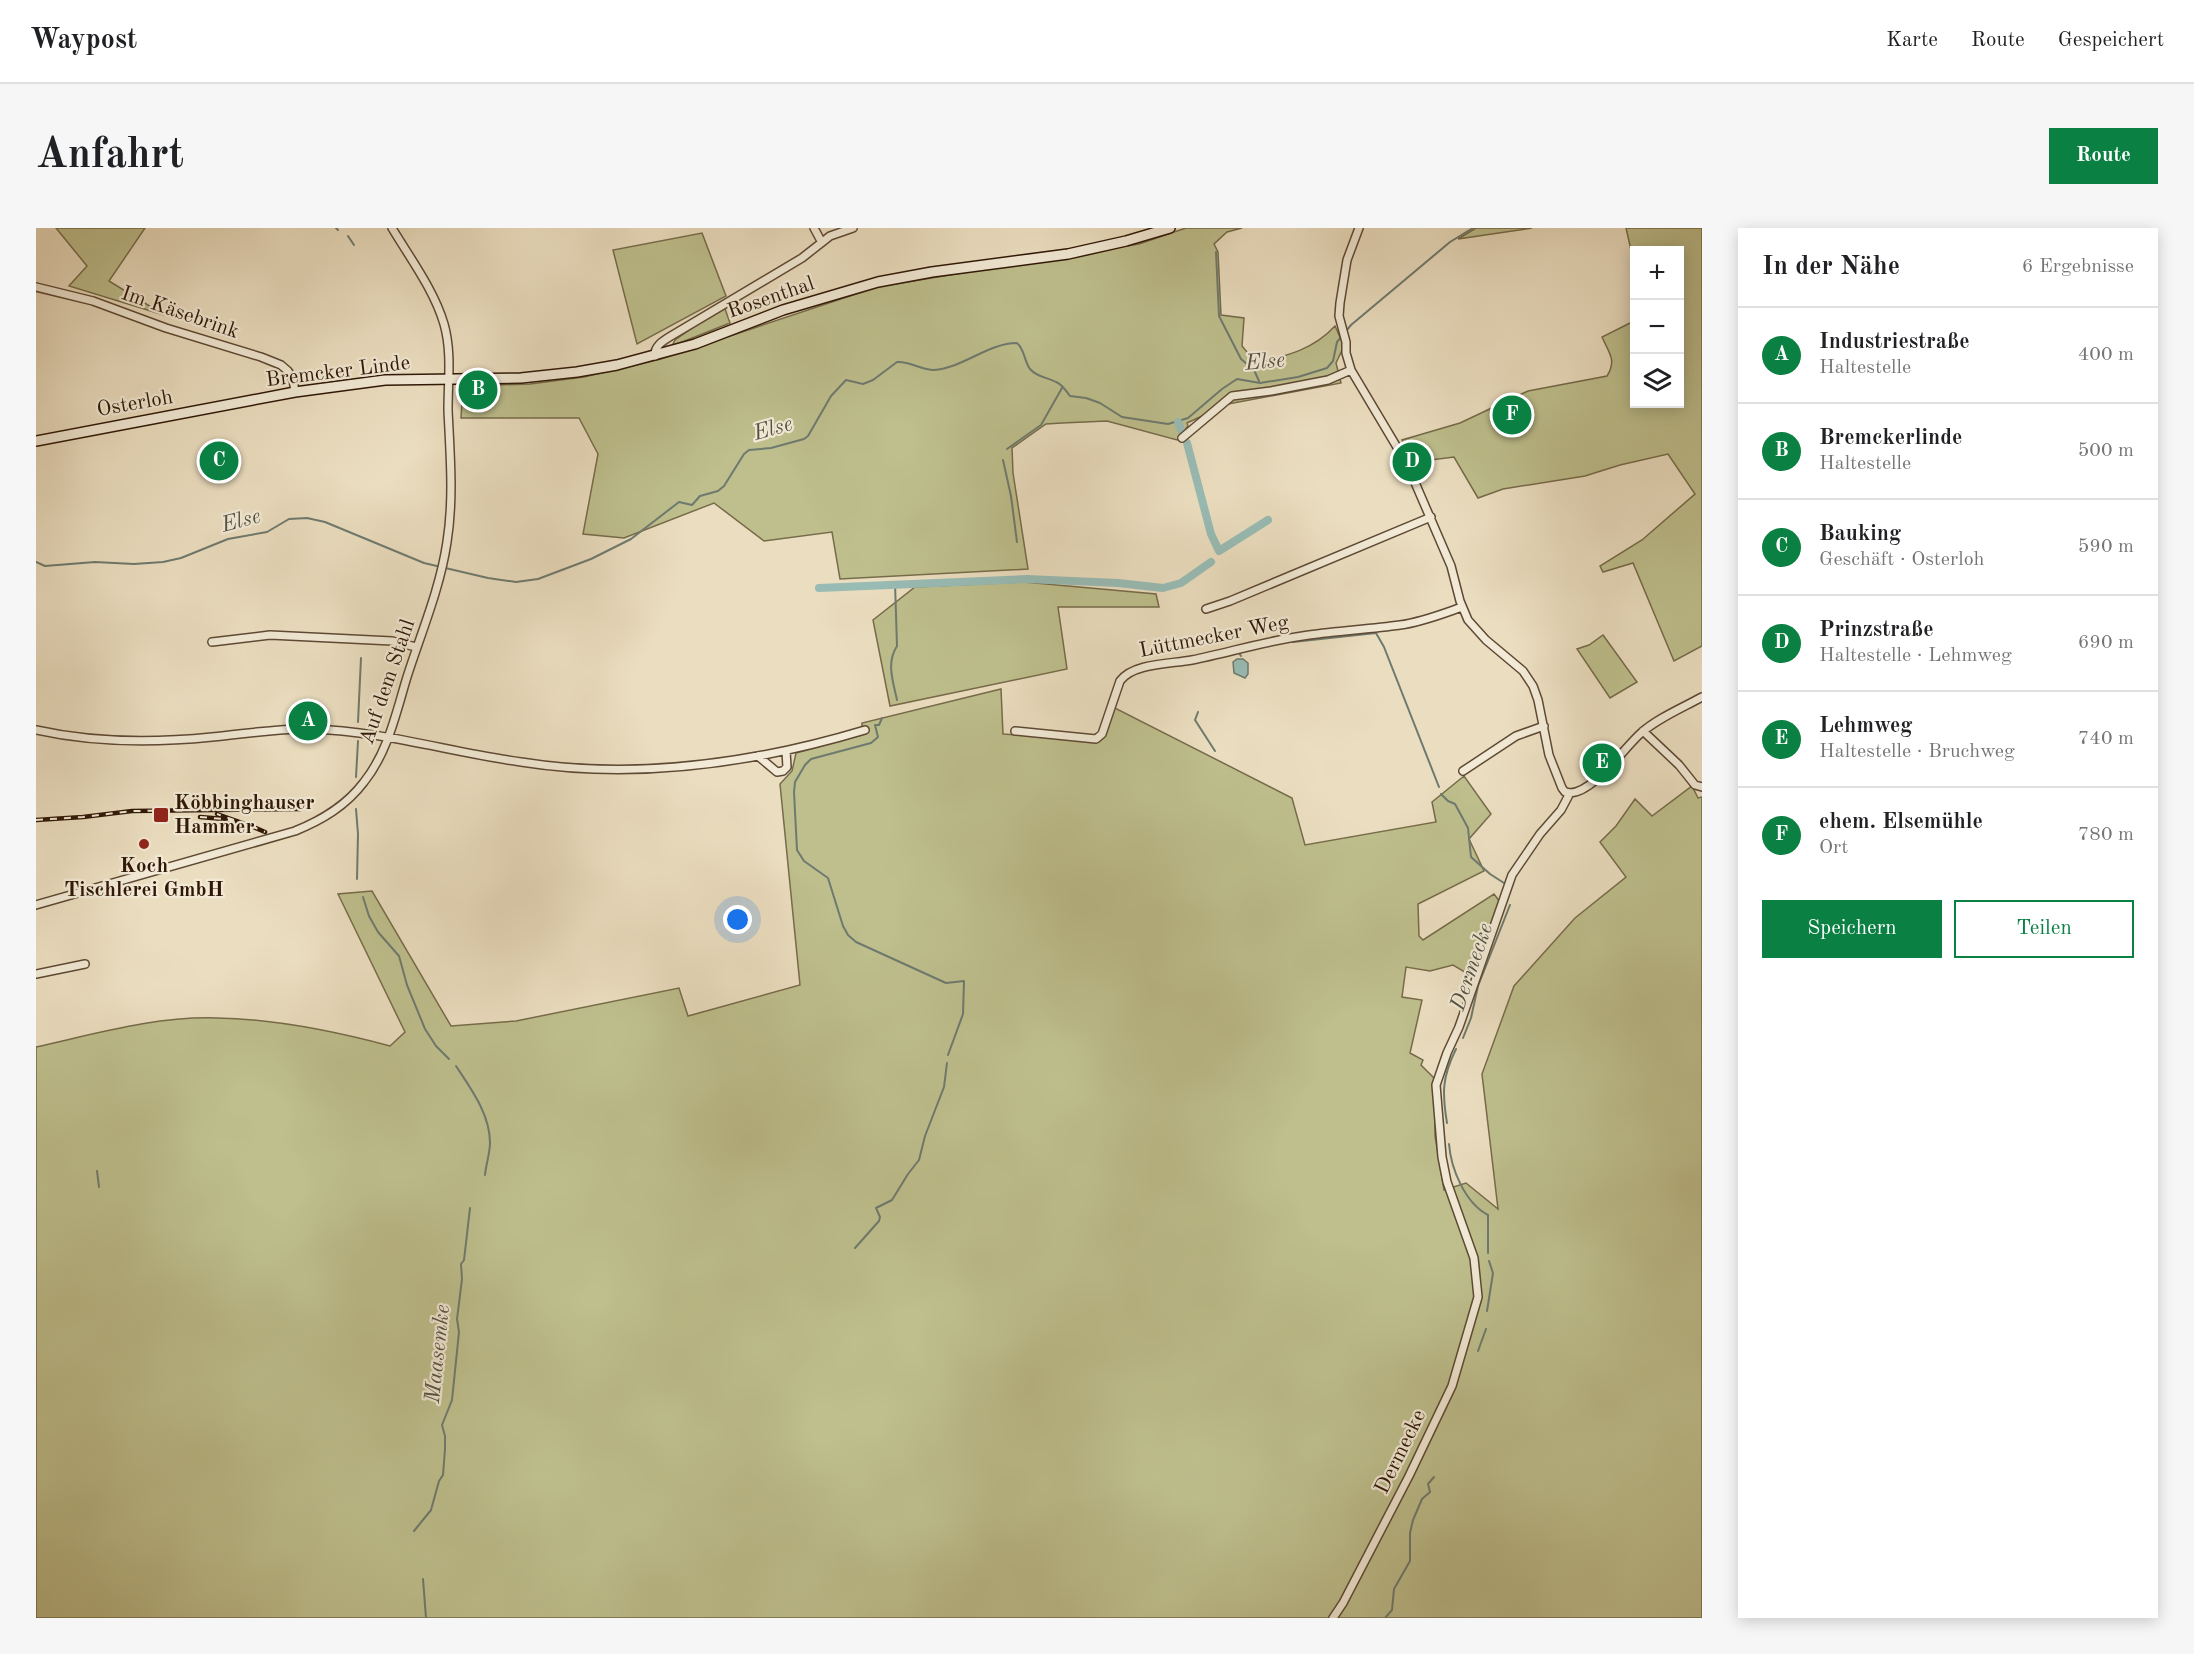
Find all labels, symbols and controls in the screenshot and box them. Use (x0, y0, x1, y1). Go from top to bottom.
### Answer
text: Waypost (30, 27, 137, 55)
text: Karte (1886, 30, 1938, 51)
text: Route (1971, 30, 2025, 51)
text: Gespeichert (2058, 30, 2164, 51)
button: Route (2049, 128, 2158, 184)
text: Anfahrt (36, 135, 184, 177)
map controls (1630, 246, 1684, 408)
button: + (1630, 246, 1684, 300)
text: In der Nähe (1762, 254, 1900, 280)
text: 6 Ergebnisse (2022, 257, 2134, 277)
street label: Rosenthal (725, 273, 817, 323)
street label: Im Käsebrink (118, 283, 242, 343)
button: − (1630, 300, 1684, 354)
text: Industriestraße (1819, 331, 1970, 353)
text: A (1774, 345, 1789, 365)
text: 400 m (2078, 345, 2134, 365)
water label: Else (1243, 349, 1286, 375)
street label: Bremcker Linde (265, 353, 411, 391)
button: layers (1630, 354, 1684, 408)
text: Haltestelle (1819, 358, 1911, 378)
pin: B (458, 368, 498, 412)
street label: Osterloh (95, 387, 175, 421)
pin: F (1492, 392, 1532, 438)
water label: Else (750, 413, 795, 445)
text: Bremckerlinde (1819, 427, 1962, 449)
pin: C (200, 438, 238, 484)
pin: D (1392, 440, 1432, 484)
text: B (1774, 441, 1789, 461)
text: 500 m (2078, 441, 2134, 461)
text: Haltestelle (1819, 454, 1911, 474)
water label: Else (218, 505, 263, 537)
text: Bauking (1819, 523, 1901, 545)
text: C (1775, 537, 1788, 557)
text: 590 m (2078, 537, 2134, 557)
text: Geschäft · Osterloh (1819, 550, 1984, 570)
street label: Lüttmecker Weg (1137, 612, 1291, 662)
street label: Auf dem Stahl (357, 616, 419, 747)
text: Prinzstraße (1819, 619, 1934, 641)
text: D (1774, 633, 1789, 653)
text: 690 m (2078, 633, 2134, 653)
text: Haltestelle · Lehmweg (1819, 646, 2012, 666)
pin: A (288, 698, 328, 744)
text: Lehmweg (1819, 715, 1912, 737)
text: E (1775, 729, 1788, 749)
text: 740 m (2078, 729, 2134, 749)
pin: E (1582, 740, 1622, 786)
text: Haltestelle · Bruchweg (1819, 742, 2015, 762)
place label: Köbbinghauser Hammer (174, 793, 315, 838)
marker: Köbbinghauser Hammer (152, 806, 170, 824)
text: ehem. Elsemühle (1819, 811, 1983, 833)
text: F (1775, 825, 1788, 845)
text: 780 m (2078, 825, 2134, 845)
marker: Koch Tischlerei GmbH (137, 837, 151, 851)
text: Ort (1819, 838, 1848, 858)
place label: Koch Tischlerei GmbH (64, 856, 224, 901)
button: Speichern (1762, 900, 1942, 958)
button: Teilen (1954, 900, 2134, 958)
your location (723, 905, 752, 934)
water label: Dermecke (1446, 920, 1497, 1014)
water label: Maasemke (422, 1304, 454, 1405)
street label: Dermecke (1372, 1407, 1430, 1497)

